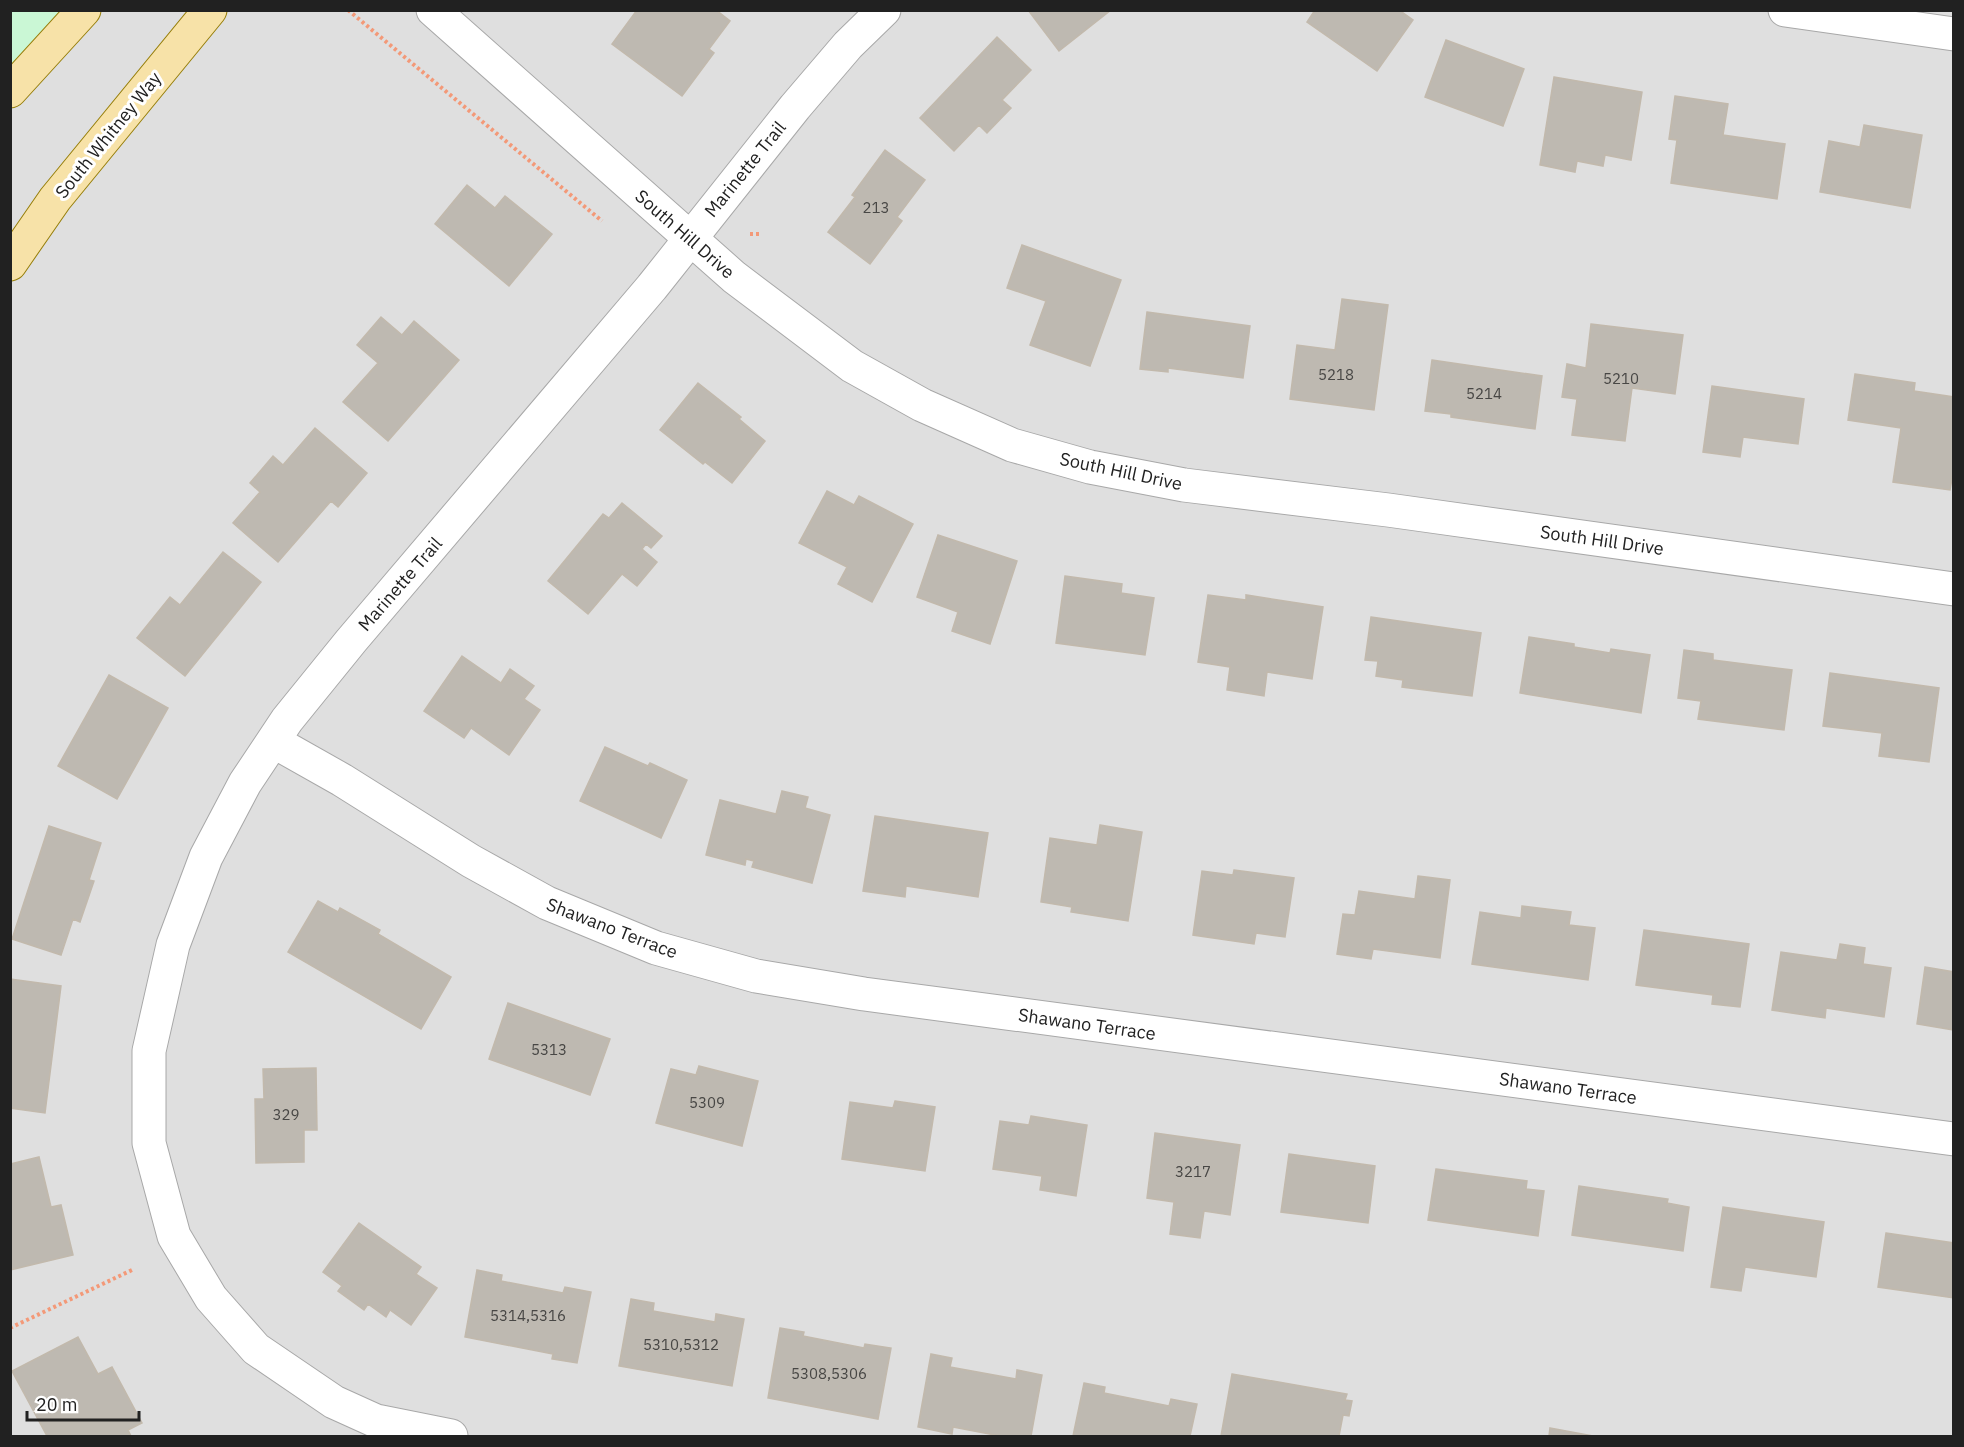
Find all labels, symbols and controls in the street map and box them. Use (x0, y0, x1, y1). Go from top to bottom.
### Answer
street label: South Whitney Way (50, 67, 166, 203)
street label: Marinette Trail (699, 116, 791, 222)
street label: South Hill Drive (630, 184, 740, 284)
house number: 213 (862, 198, 890, 217)
house number: 5218 (1318, 365, 1354, 384)
house number: 5210 (1603, 369, 1639, 388)
house number: 5214 (1466, 384, 1502, 403)
street label: South Hill Drive (1058, 447, 1184, 495)
street label: South Hill Drive (1539, 520, 1665, 560)
street label: Marinette Trail (353, 532, 447, 636)
street label: Shawano Terrace (543, 892, 681, 964)
street label: Shawano Terrace (1017, 1003, 1157, 1045)
house number: 5313 (531, 1040, 567, 1059)
street label: Shawano Terrace (1498, 1067, 1638, 1109)
house number: 5309 (689, 1093, 725, 1112)
house number: 329 (272, 1105, 300, 1124)
house number: 3217 (1175, 1162, 1211, 1181)
house number: 5314,5316 (490, 1306, 566, 1325)
house number: 5310,5312 (643, 1335, 719, 1354)
house number: 5308,5306 (791, 1364, 867, 1383)
scale bar (27, 1384, 140, 1422)
text: 20 m (36, 1393, 78, 1416)

